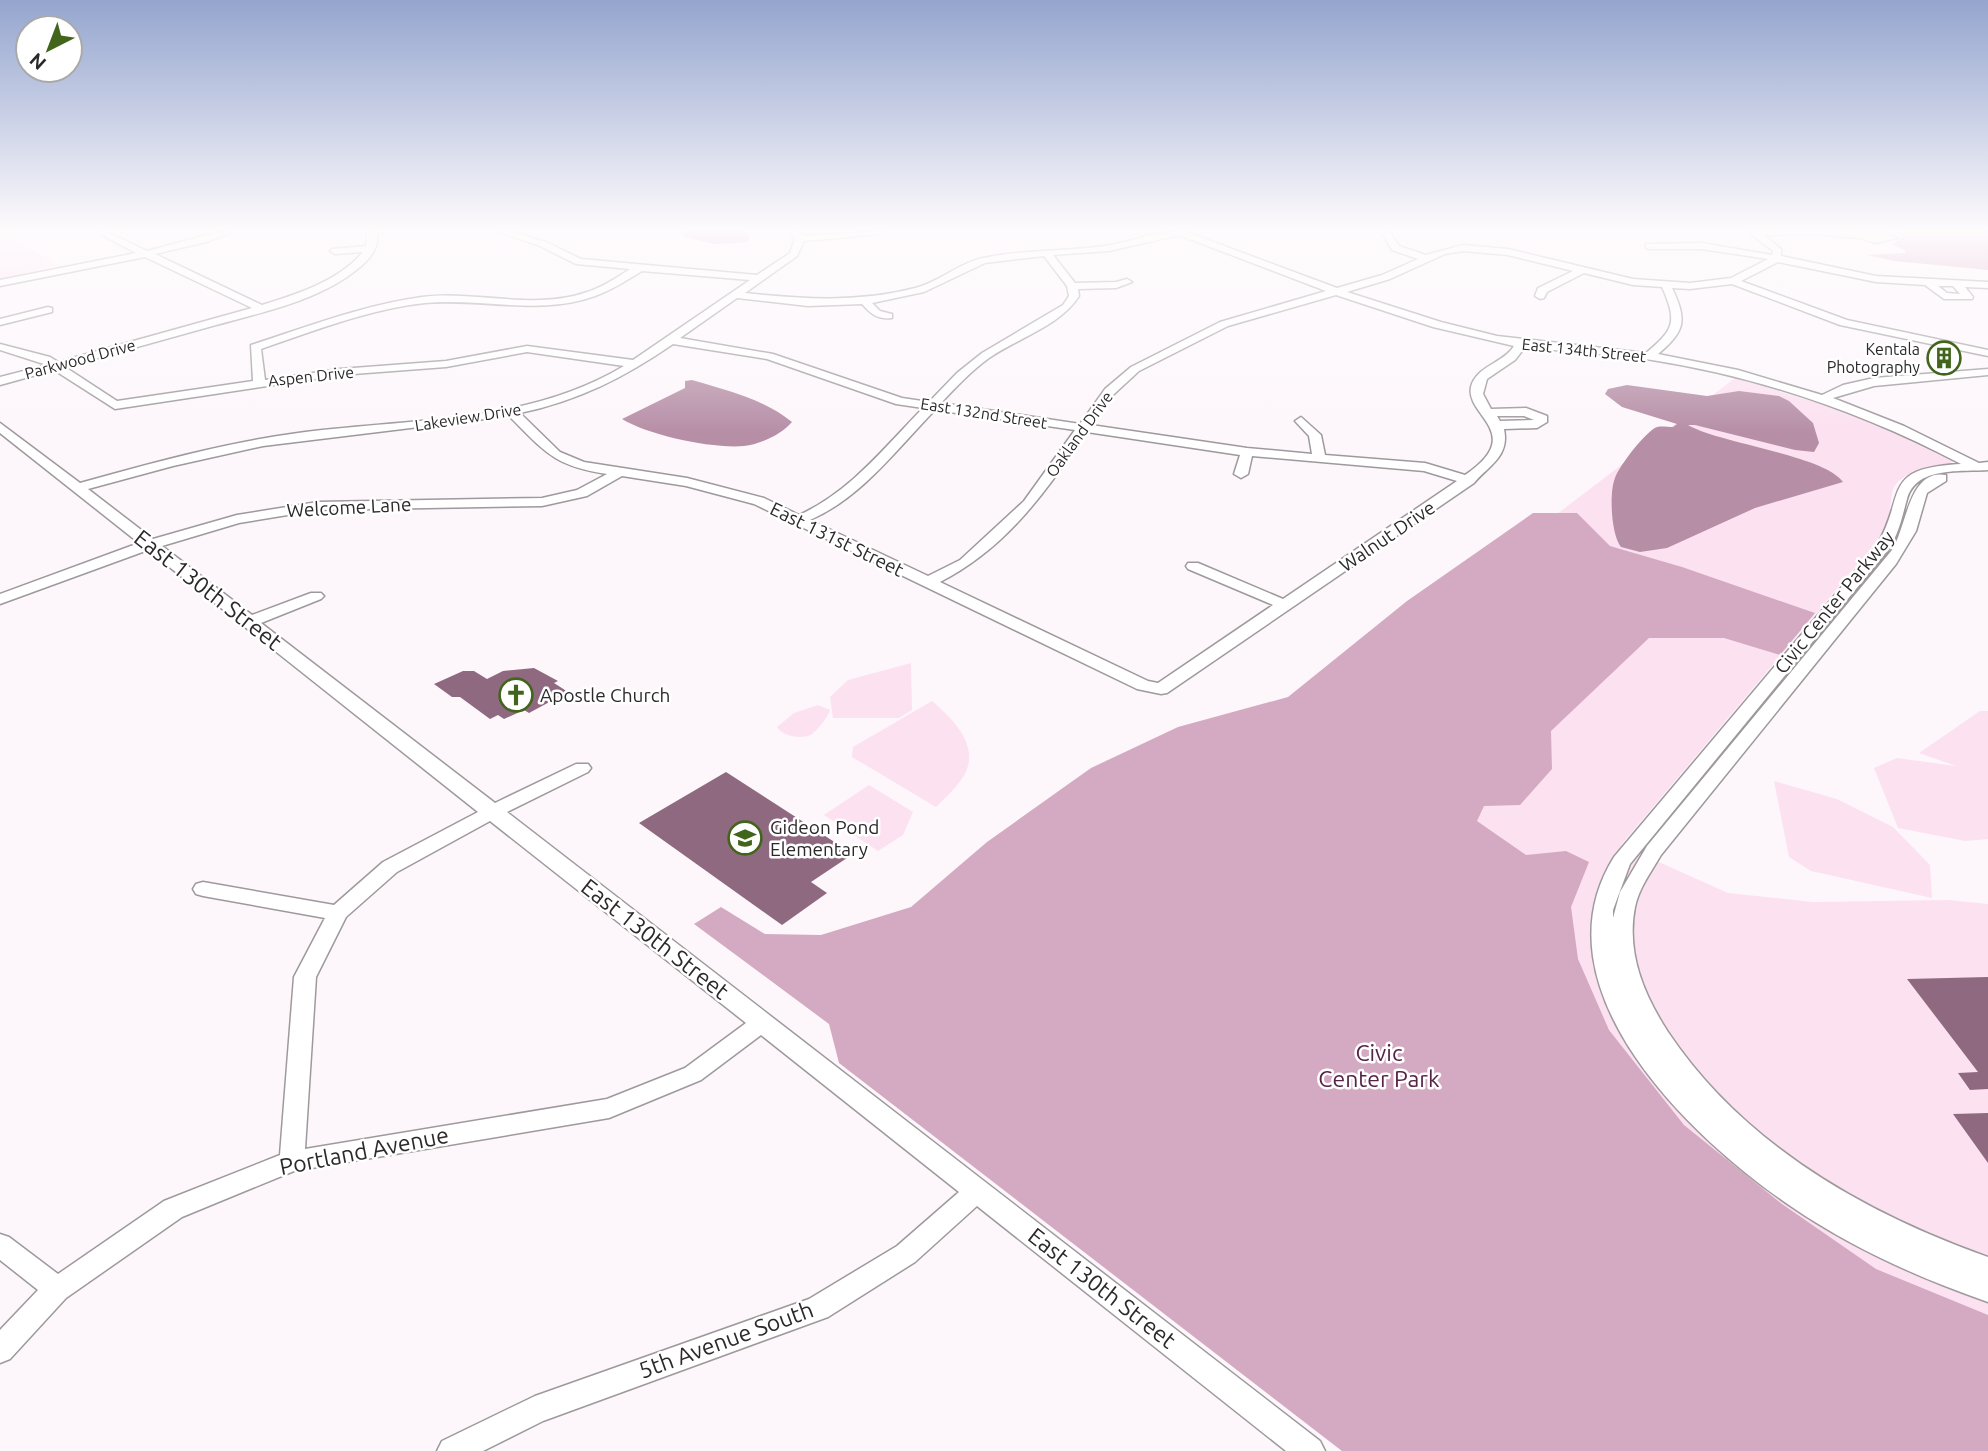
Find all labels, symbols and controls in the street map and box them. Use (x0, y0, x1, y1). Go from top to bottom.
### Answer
north arrow (14, 14, 84, 84)
text: N (25, 49, 50, 75)
street label: East 134th Street (1521, 335, 1648, 366)
street label: Parkwood Drive (23, 336, 137, 382)
building icon: Kentala Photography (1925, 339, 1963, 377)
place label: Kentala Photography (1827, 340, 1920, 376)
street label: Aspen Drive (267, 363, 355, 389)
street label: Oakland Drive (1042, 388, 1116, 480)
street label: East 132nd Street (919, 394, 1049, 432)
street label: Lakeview Drive (414, 400, 522, 434)
street label: Welcome Lane (286, 493, 412, 521)
street label: Walnut Drive (1335, 496, 1439, 576)
street label: East 131st Street (767, 497, 908, 581)
street label: East 130th Street (130, 524, 287, 655)
street label: Civic Center Parkway (1770, 526, 1898, 678)
church icon: Apostle Church (497, 676, 535, 714)
place label: Apostle Church (540, 684, 670, 706)
place label: Gideon Pond Elementary (770, 816, 879, 860)
school or university icon: Gideon Pond Elementary (726, 819, 764, 857)
street label: East 130th Street (577, 873, 734, 1004)
park label: Civic Center Park (1318, 1040, 1440, 1091)
street label: Portland Avenue (277, 1122, 451, 1179)
street label: East 130th Street (1024, 1222, 1181, 1353)
street label: 5th Avenue South (635, 1296, 817, 1383)

